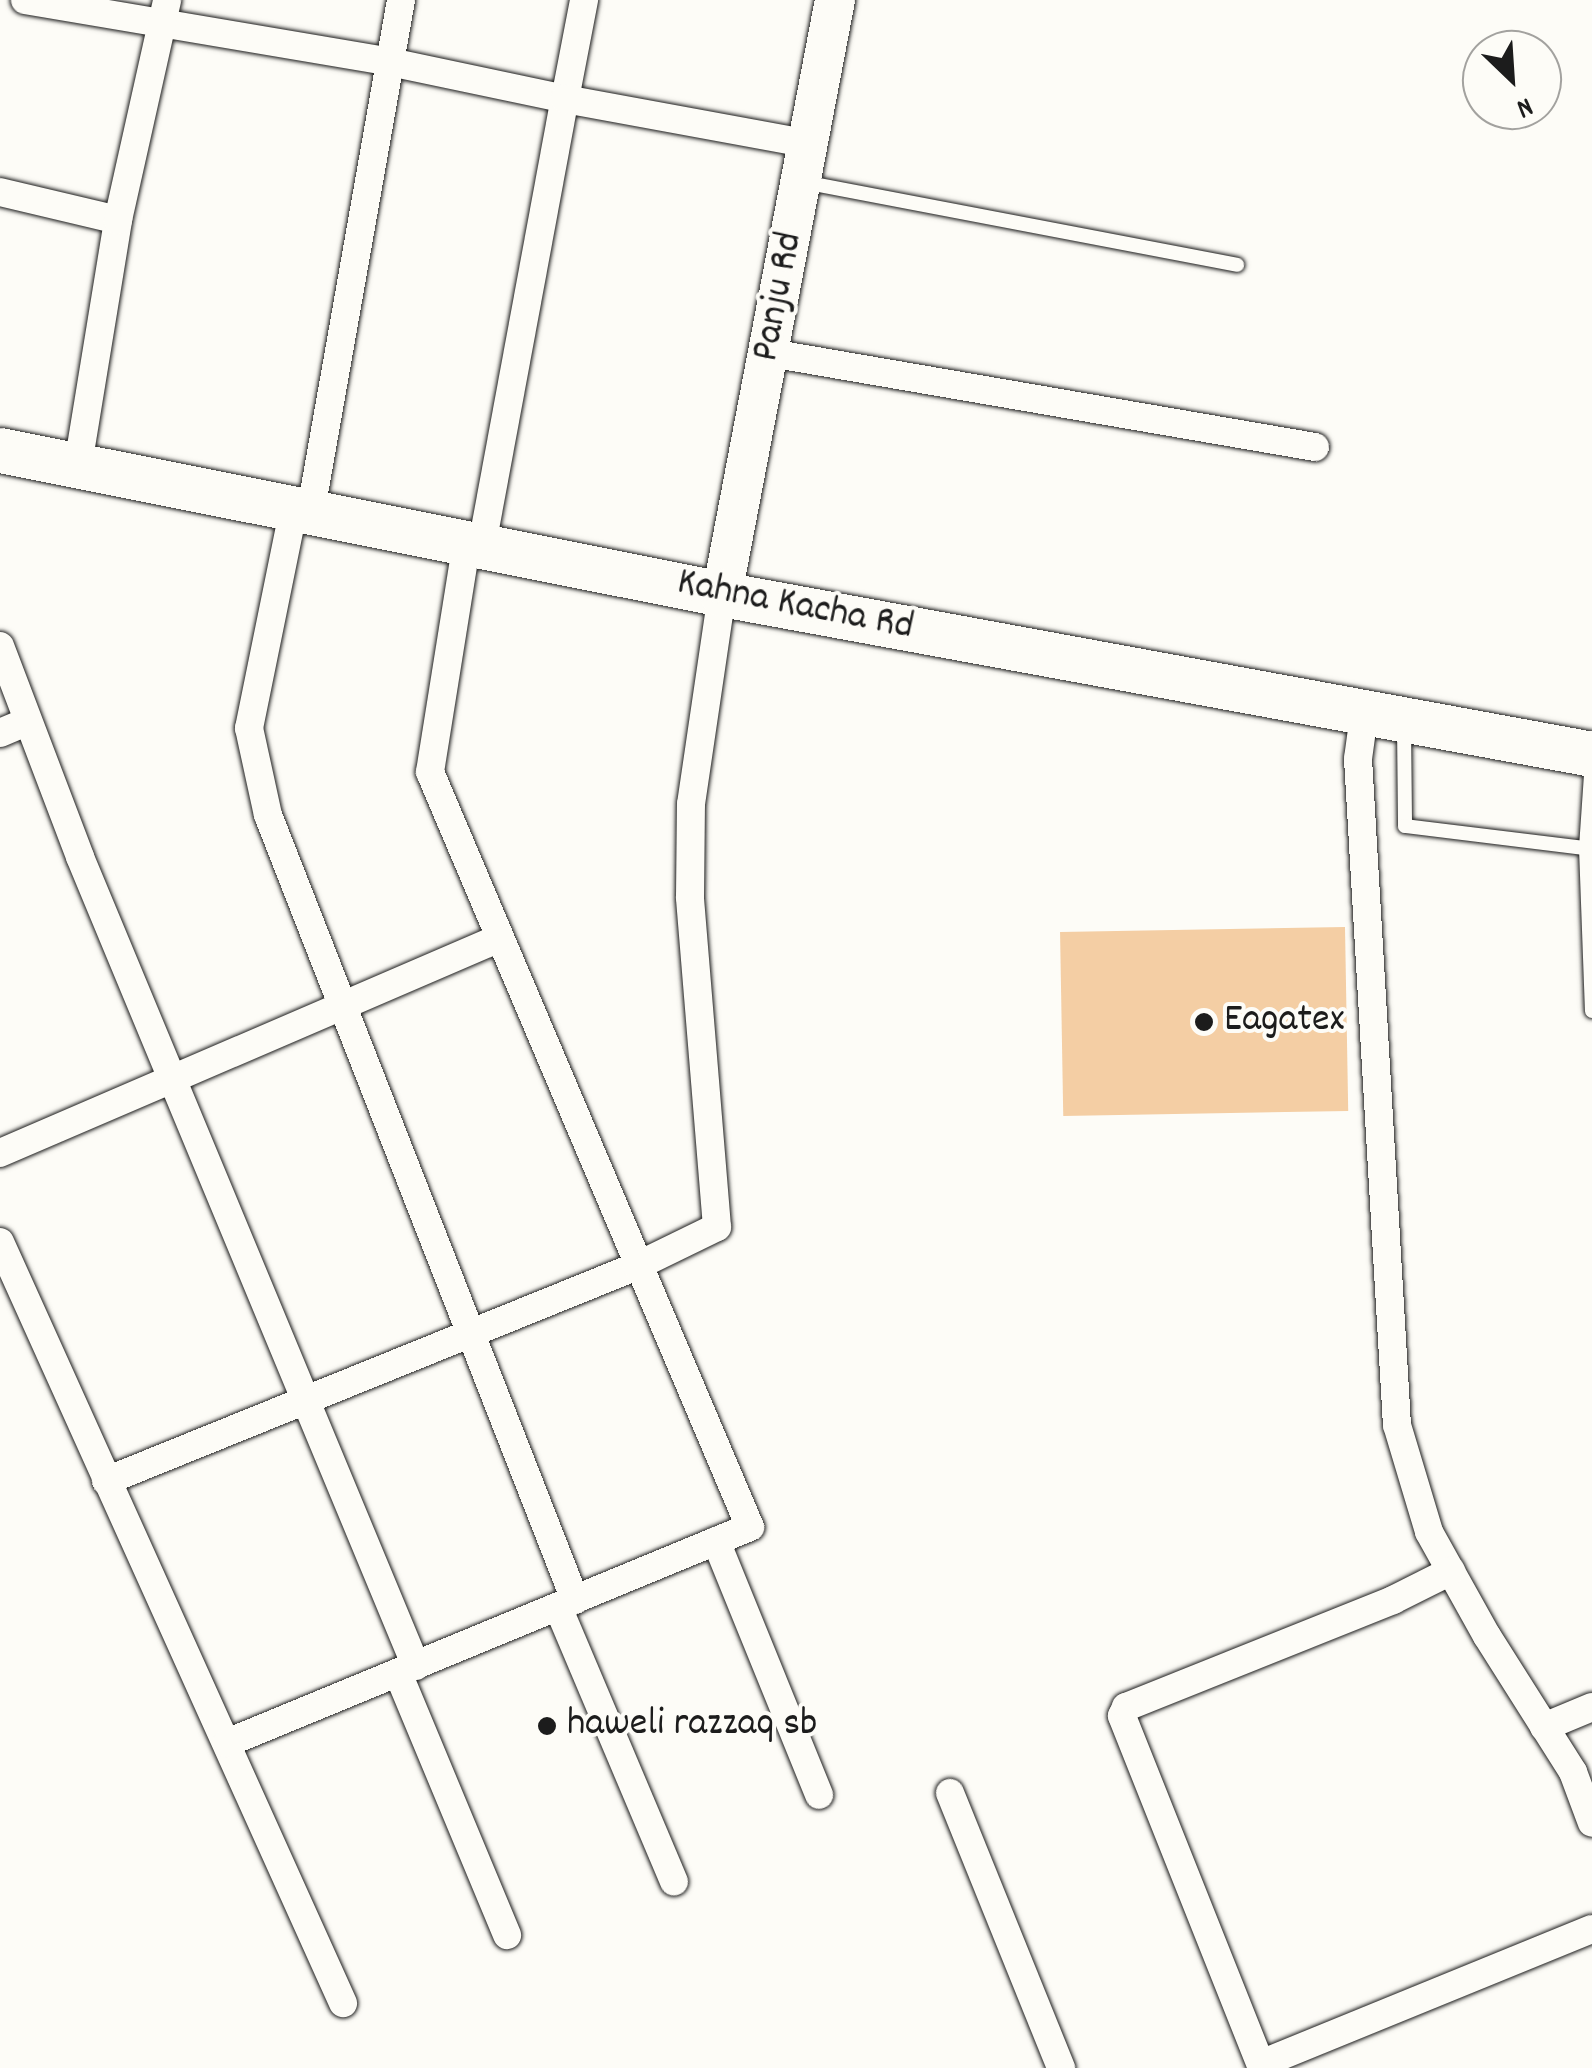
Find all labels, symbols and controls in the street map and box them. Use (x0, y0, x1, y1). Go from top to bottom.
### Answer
north arrow (1462, 30, 1562, 130)
text: N (1509, 84, 1539, 126)
street label: Panju Rd (744, 228, 816, 366)
street label: Kahna Kacha Rd (673, 561, 917, 653)
place label: Eagatex (1224, 998, 1344, 1046)
marker: Eagatex (1193, 1011, 1215, 1033)
place label: haweli razzaq sb (567, 1702, 817, 1750)
marker: haweli razzaq sb (536, 1715, 558, 1737)

